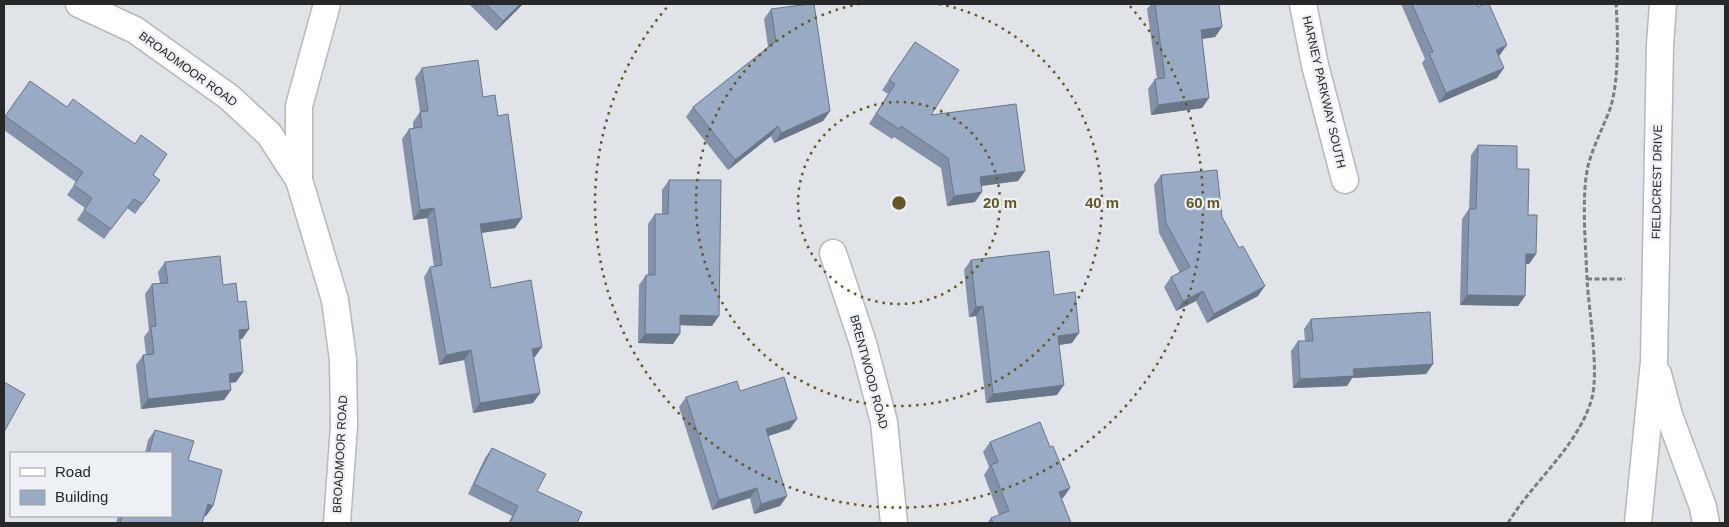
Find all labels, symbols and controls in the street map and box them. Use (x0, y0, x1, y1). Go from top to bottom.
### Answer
street label: HARNEY PARKWAY SOUTH (1300, 14, 1348, 170)
street label: BROADMOOR ROAD (136, 29, 240, 110)
street label: FIELDCREST DRIVE (1649, 125, 1665, 239)
centre of rings (890, 194, 908, 212)
text: 20 m (983, 194, 1017, 211)
text: 40 m (1085, 194, 1119, 211)
text: 60 m (1186, 194, 1220, 211)
street label: BRENTWOOD ROAD (847, 314, 891, 431)
street label: BROADMOOR ROAD (330, 394, 350, 513)
legend (10, 452, 172, 517)
text: Road (55, 463, 91, 480)
text: Building (55, 488, 108, 505)

